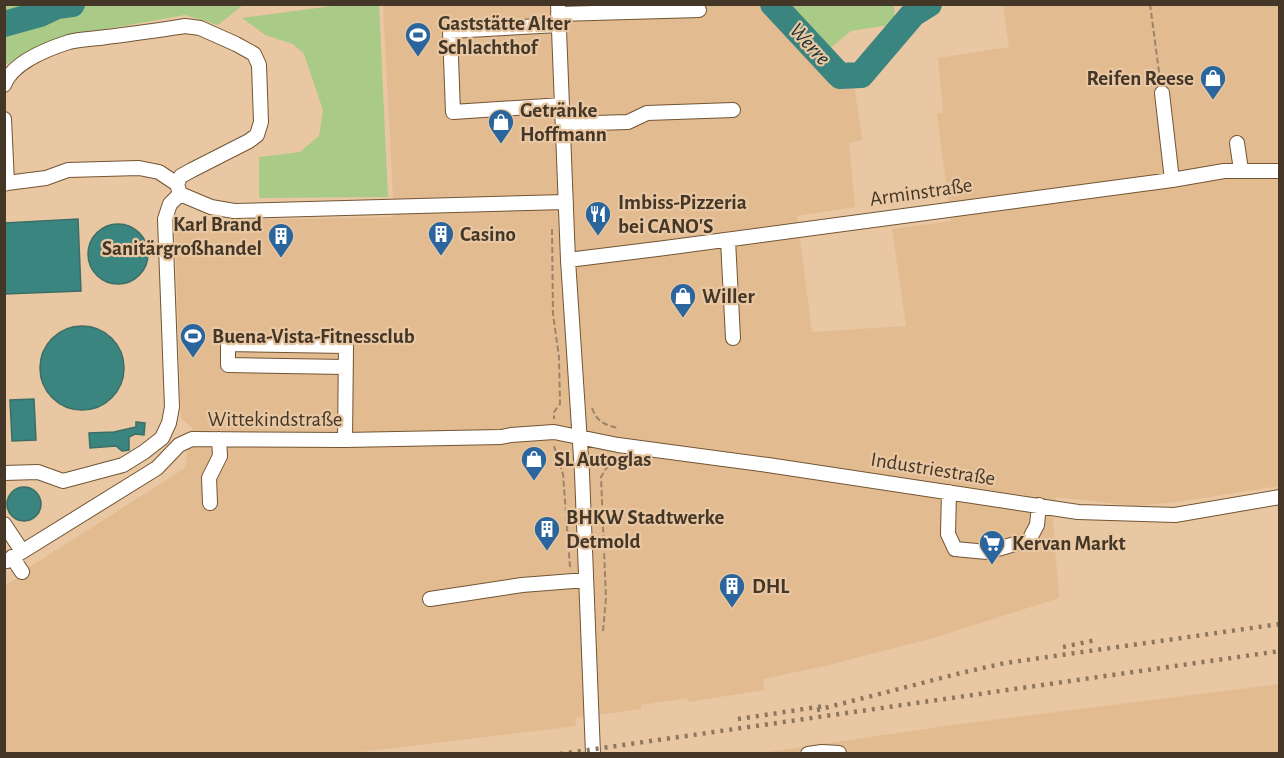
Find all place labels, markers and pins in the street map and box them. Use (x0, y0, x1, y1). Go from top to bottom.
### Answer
place label: Gaststätte Alter Schlachthof (438, 13, 571, 58)
sports icon: Gaststätte Alter Schlachthof (403, 20, 433, 58)
shop icon: Reifen Reese (1198, 63, 1228, 101)
place label: Reifen Reese (1087, 68, 1194, 89)
place label: Getränke Hoffmann (520, 100, 607, 145)
shop icon: Getränke Hoffmann (486, 107, 516, 145)
place label: Imbiss-Pizzeria bei CANO'S (618, 192, 747, 237)
restaurant icon: Imbiss-Pizzeria bei CANO'S (583, 199, 613, 237)
place label: Karl Brand Sanitärgroßhandel (102, 214, 262, 259)
building icon: Casino (426, 219, 456, 257)
building icon: Karl Brand Sanitärgroßhandel (266, 221, 296, 259)
place label: Casino (460, 224, 516, 245)
shop icon: Willer (668, 281, 698, 319)
place label: Willer (702, 286, 755, 307)
sports icon: Buena-Vista-Fitnessclub (178, 321, 208, 359)
place label: Buena-Vista-Fitnessclub (212, 326, 415, 347)
shop icon: SL Autoglas (519, 444, 549, 482)
place label: SL Autoglas (554, 449, 651, 470)
place label: BHKW Stadtwerke Detmold (566, 507, 724, 552)
building icon: BHKW Stadtwerke Detmold (532, 514, 562, 552)
supermarket icon: Kervan Markt (977, 528, 1007, 566)
place label: Kervan Markt (1012, 533, 1126, 554)
building icon: DHL (717, 571, 747, 609)
place label: DHL (752, 576, 790, 597)

